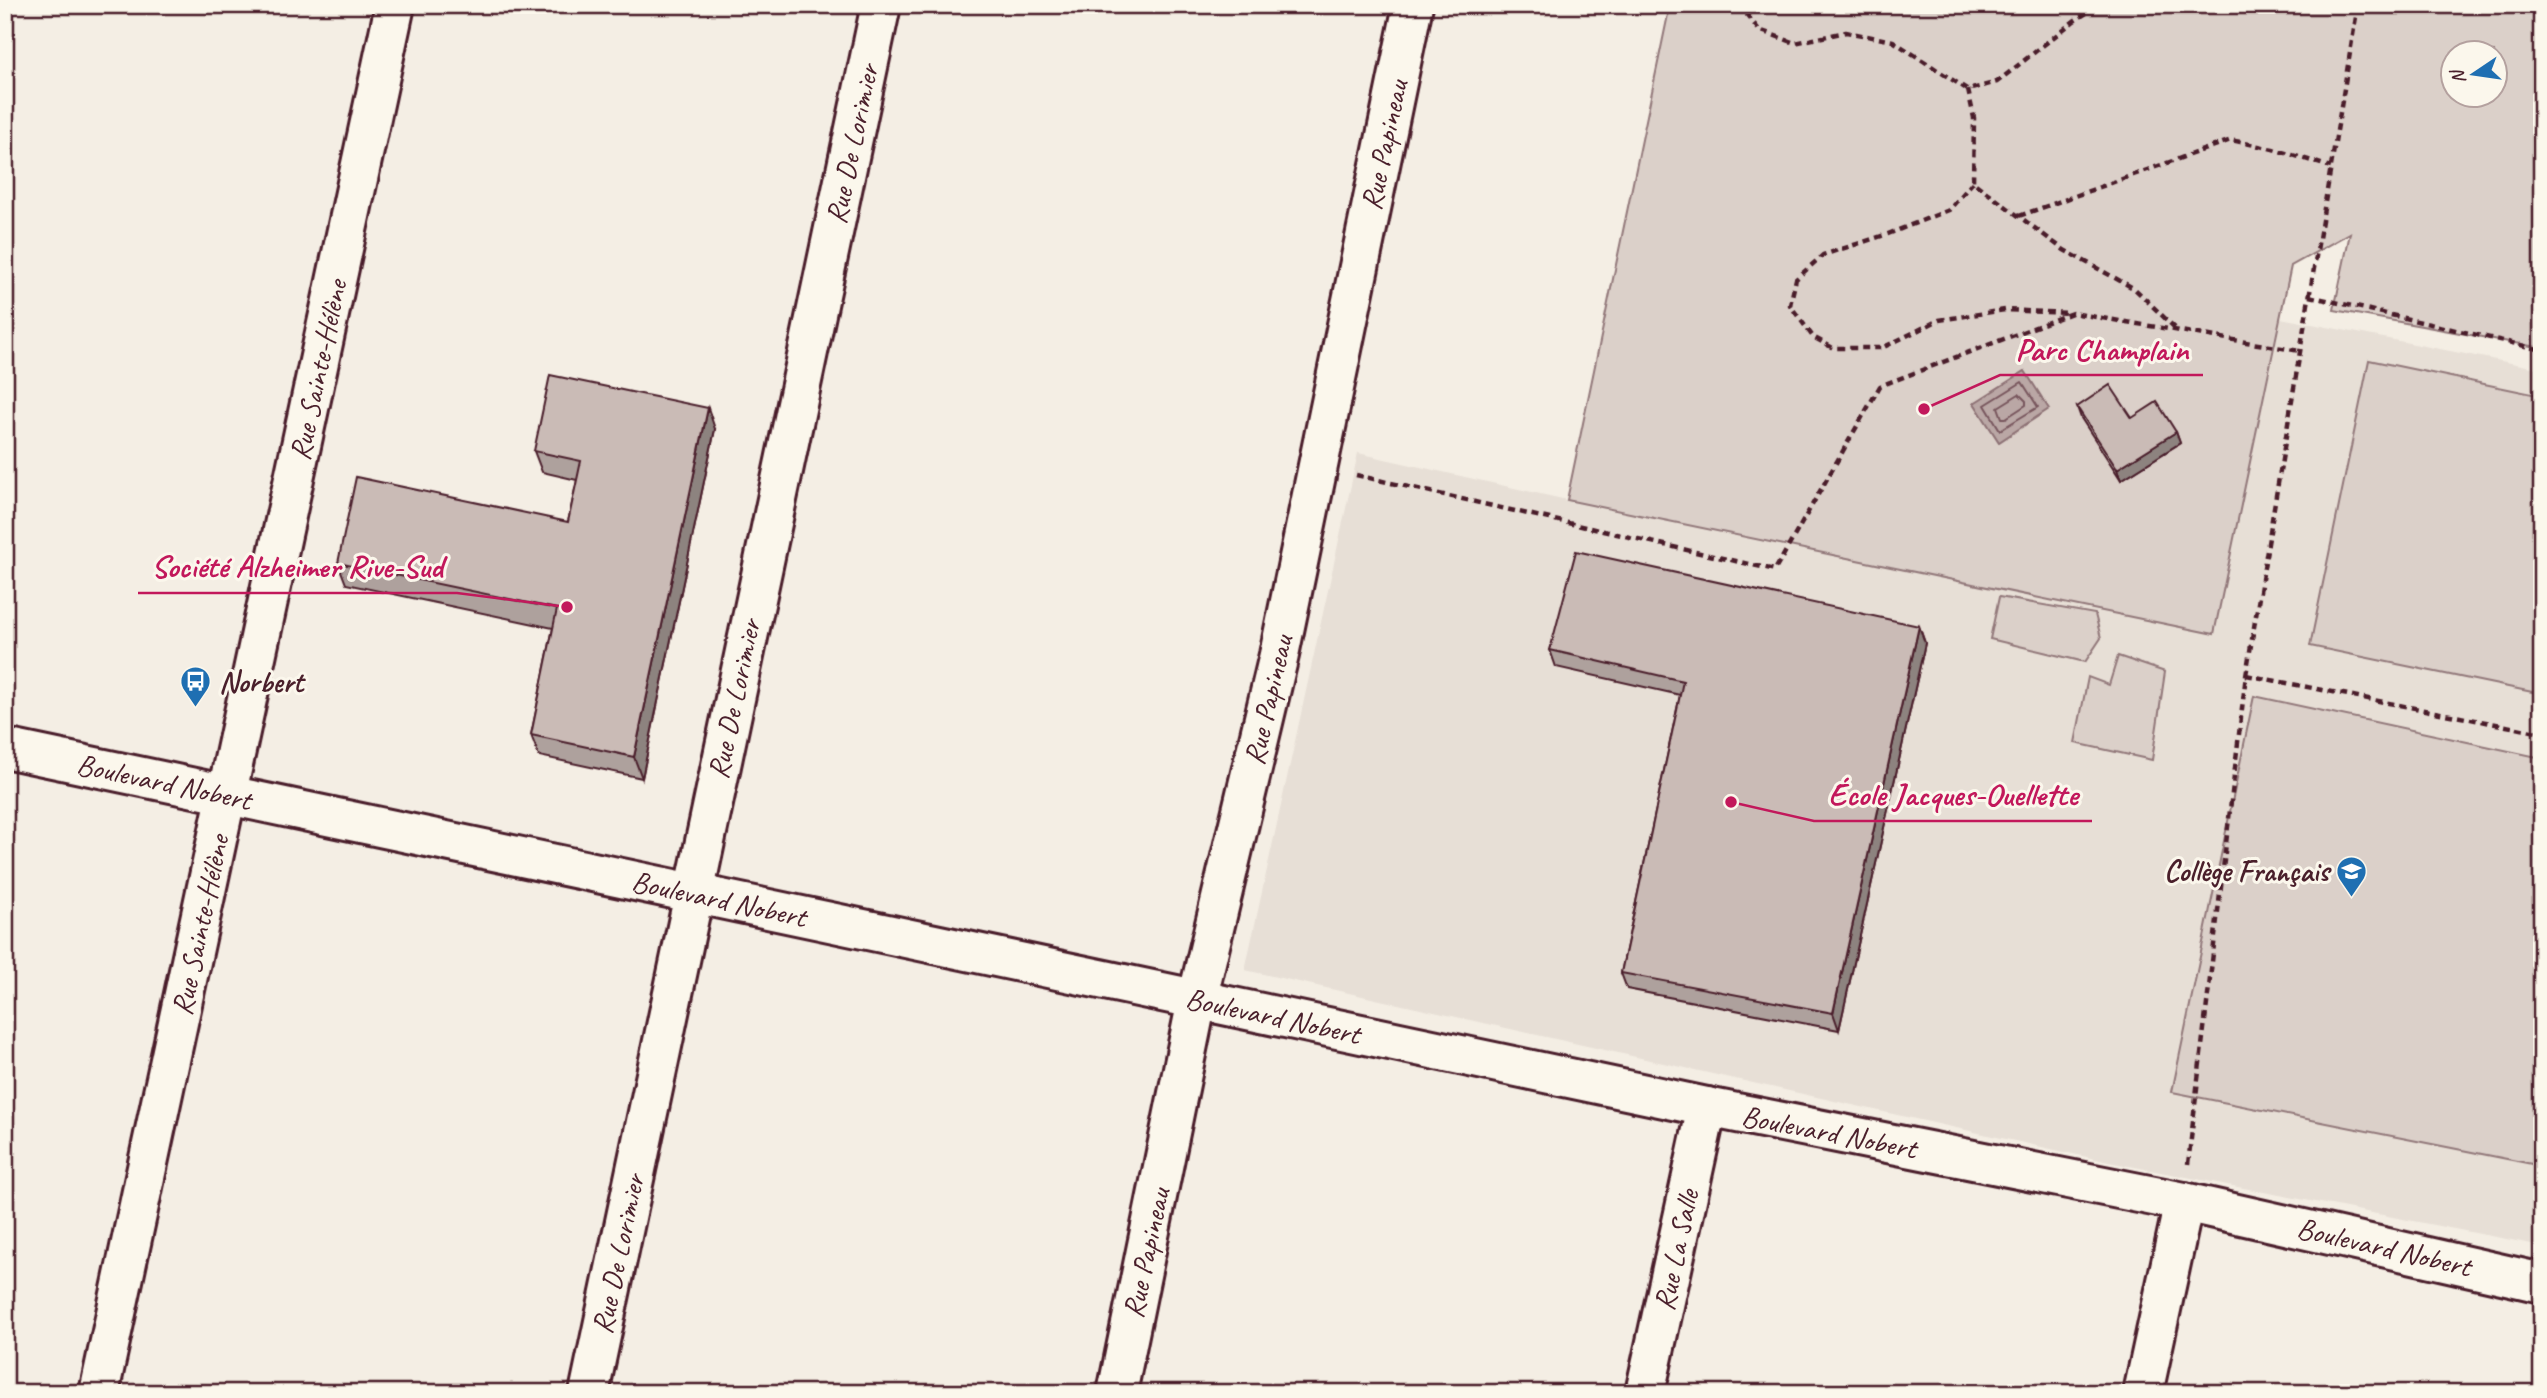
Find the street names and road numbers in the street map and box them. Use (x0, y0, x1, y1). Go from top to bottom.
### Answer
street label: Rue De Lorimier (817, 59, 888, 227)
street label: Rue Papineau (1352, 75, 1417, 213)
street label: Rue Sainte-Hélène (280, 274, 356, 464)
street label: Rue De Lorimier (699, 614, 770, 782)
street label: Rue Papineau (1235, 630, 1302, 769)
street label: Boulevard Nobert (73, 745, 258, 820)
street label: Rue Sainte-Hélène (162, 829, 238, 1019)
street label: Boulevard Nobert (628, 862, 813, 937)
street label: Boulevard Nobert (1182, 979, 1367, 1054)
street label: Boulevard Nobert (1738, 1096, 1923, 1168)
street label: Rue De Lorimier (583, 1169, 654, 1337)
street label: Rue Papineau (1114, 1183, 1179, 1321)
street label: Rue La Salle (1645, 1184, 1708, 1314)
street label: Boulevard Nobert (2293, 1209, 2478, 1286)

